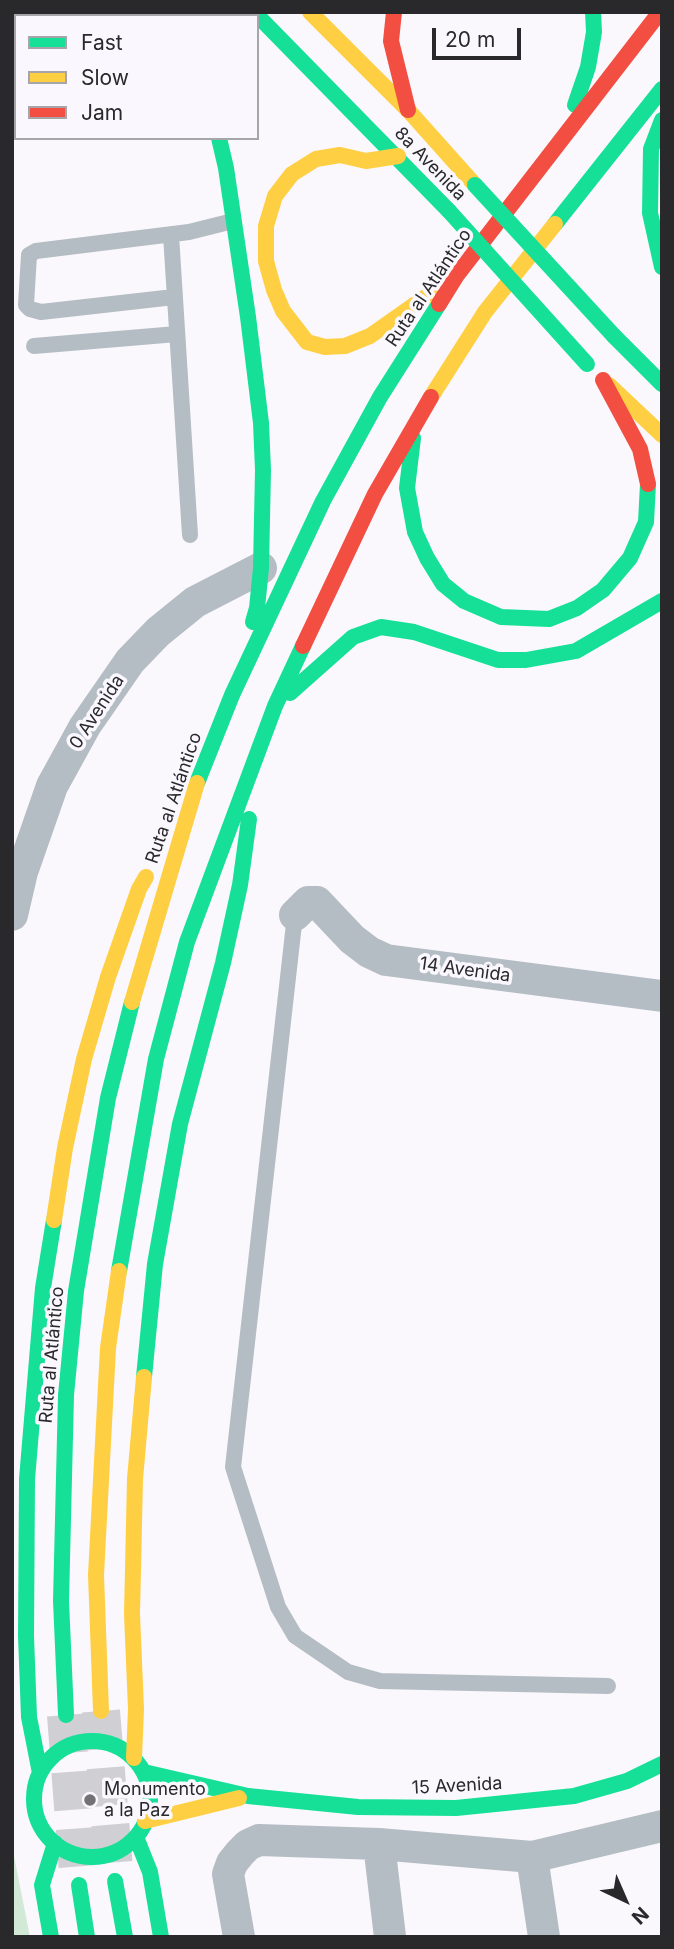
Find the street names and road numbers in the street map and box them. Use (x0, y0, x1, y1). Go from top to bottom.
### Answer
street label: 8a Avenida (390, 123, 470, 205)
street label: Ruta al Atlántico (382, 225, 476, 351)
street label: 0 Avenida (65, 671, 129, 753)
street label: Ruta al Atlántico (141, 730, 207, 866)
street label: 14 Avenida (418, 953, 512, 987)
street label: Ruta al Atlántico (35, 1286, 69, 1424)
street label: 15 Avenida (411, 1773, 503, 1799)

